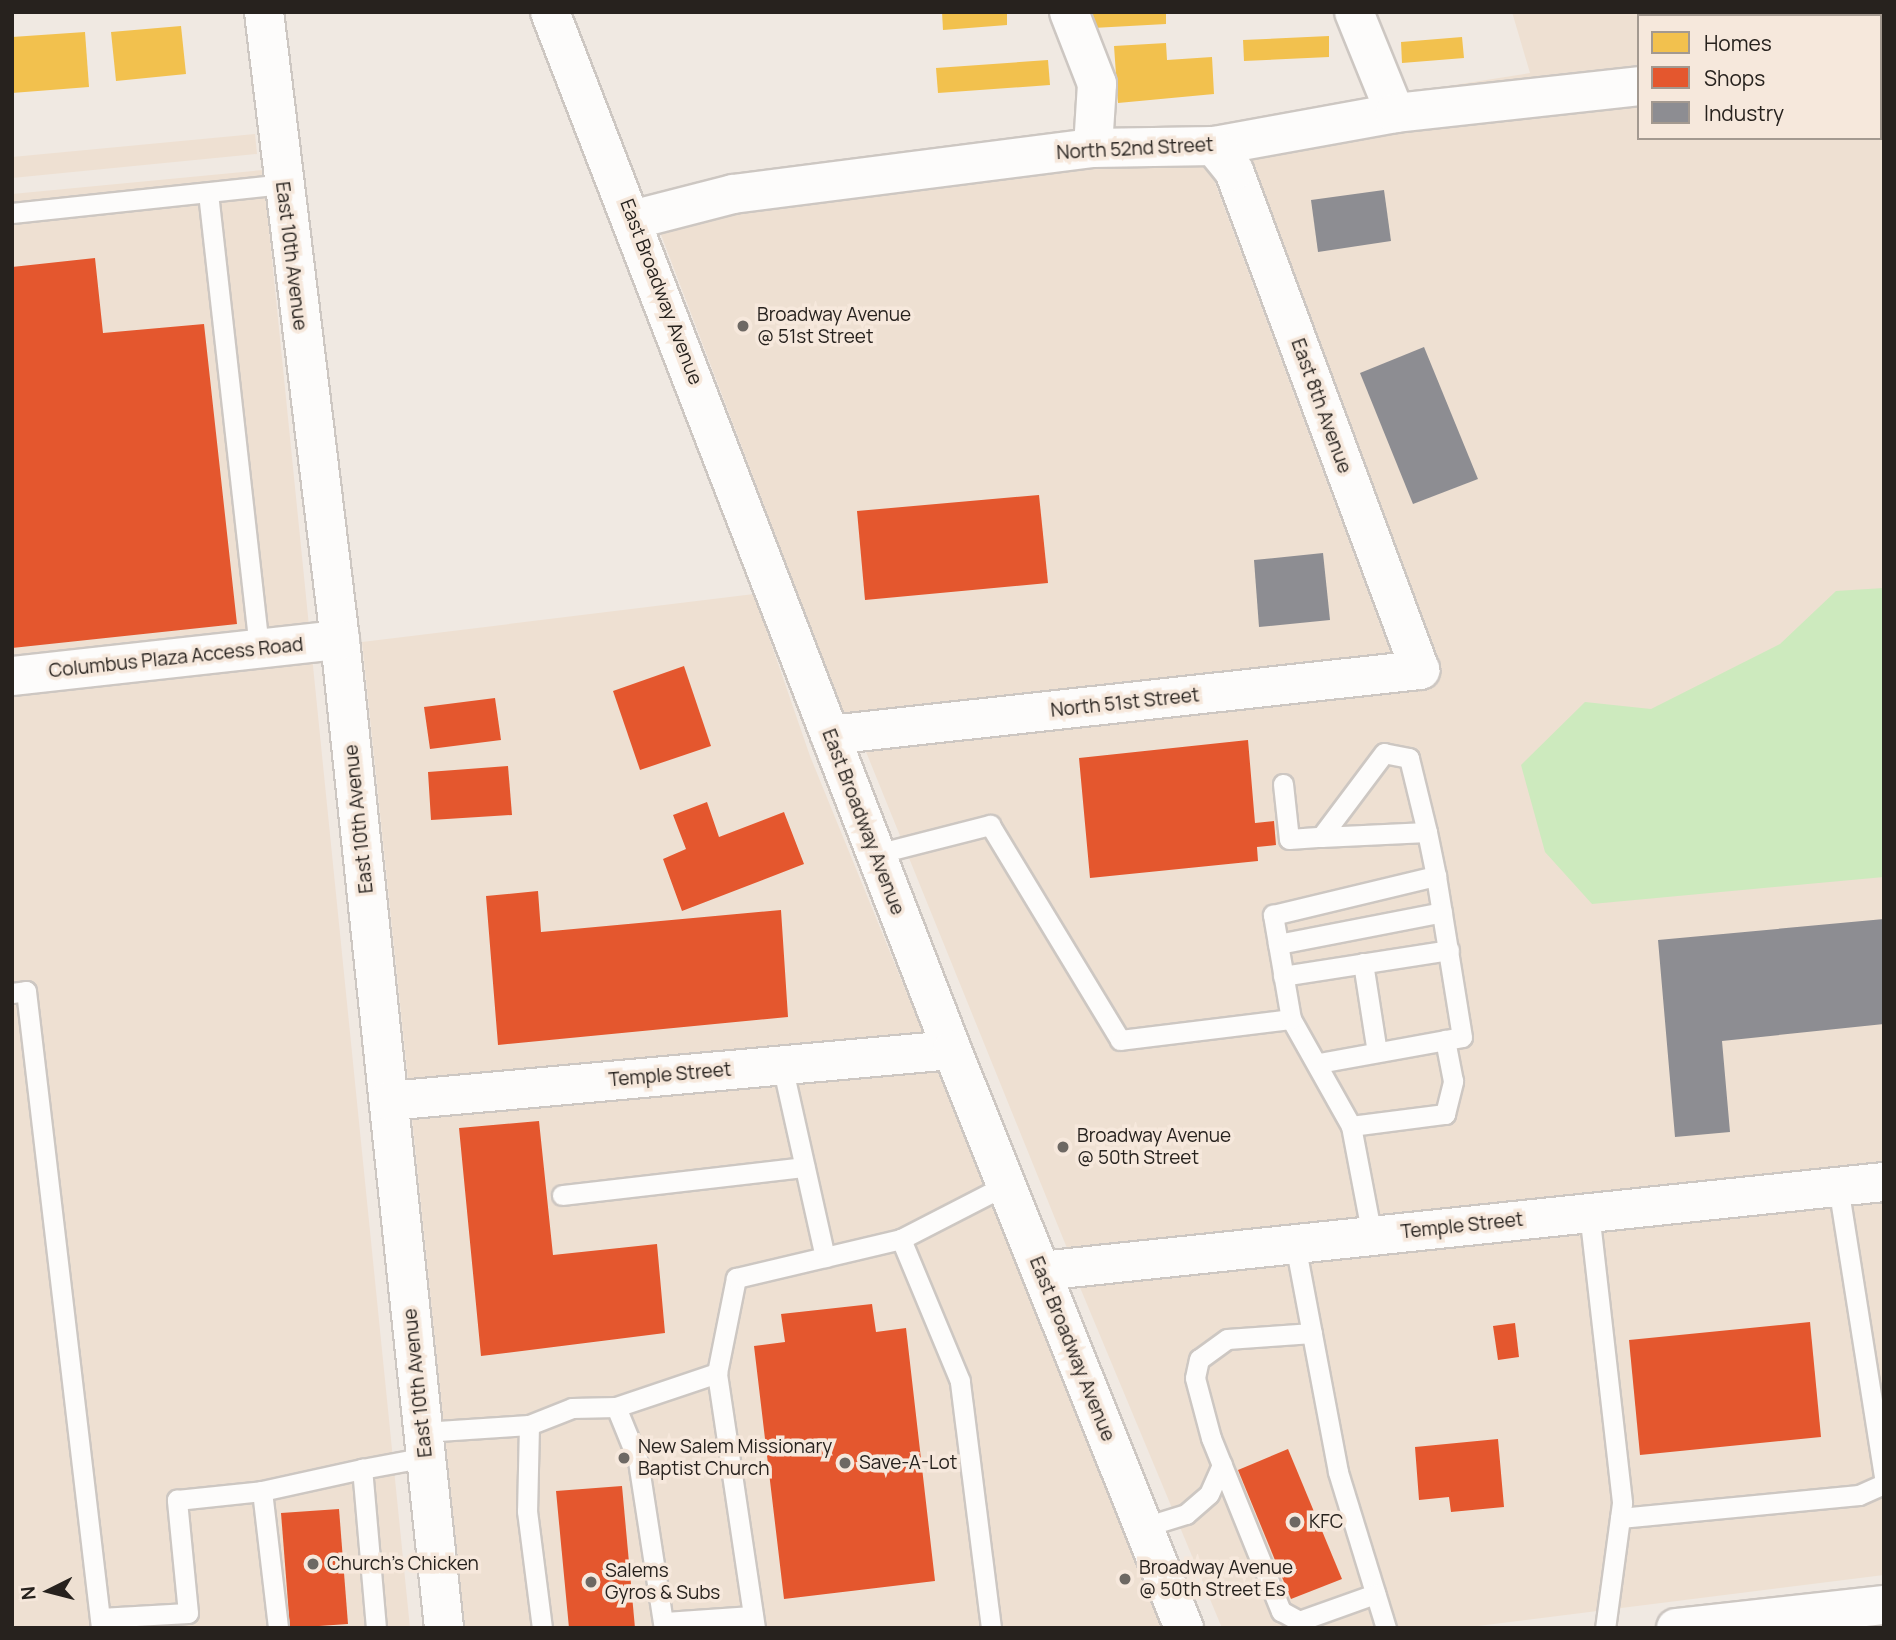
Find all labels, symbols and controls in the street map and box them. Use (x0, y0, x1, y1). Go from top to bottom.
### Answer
legend (1637, 14, 1882, 140)
text: Homes (1704, 29, 1772, 57)
text: Shops (1704, 64, 1765, 92)
text: Industry (1704, 99, 1784, 127)
street label: North 52nd Street (1056, 134, 1214, 164)
street label: East 10th Avenue (271, 180, 311, 332)
street label: East Broadway Avenue (615, 196, 707, 388)
place label: Broadway Avenue @ 51st Street (757, 304, 911, 348)
marker: Broadway Avenue @ 51st Street (735, 318, 751, 334)
street label: East 8th Avenue (1286, 336, 1356, 476)
street label: Columbus Plaza Access Road (48, 633, 304, 683)
street label: North 51st Street (1050, 684, 1200, 722)
street label: East Broadway Avenue (817, 726, 909, 918)
street label: East 10th Avenue (340, 743, 378, 895)
street label: Temple Street (608, 1058, 732, 1092)
place label: Broadway Avenue @ 50th Street (1077, 1125, 1231, 1169)
marker: Broadway Avenue @ 50th Street (1055, 1139, 1071, 1155)
street label: Temple Street (1400, 1208, 1524, 1244)
street label: East Broadway Avenue (1025, 1253, 1119, 1445)
street label: East 10th Avenue (399, 1307, 437, 1459)
place label: New Salem Missionary Baptist Church (638, 1436, 832, 1480)
marker: New Salem Missionary Baptist Church (616, 1450, 632, 1466)
place label: Save-A-Lot (859, 1452, 957, 1474)
marker: Save-A-Lot (837, 1455, 853, 1471)
place label: KFC (1309, 1511, 1343, 1533)
marker: KFC (1287, 1514, 1303, 1530)
place label: Church's Chicken (327, 1553, 479, 1575)
north arrow (14, 1556, 84, 1626)
marker: Church's Chicken (305, 1556, 321, 1572)
place label: Broadway Avenue @ 50th Street Es (1139, 1557, 1293, 1601)
place label: Salems Gyros & Subs (605, 1560, 720, 1604)
marker: Broadway Avenue @ 50th Street Es (1117, 1571, 1133, 1587)
marker: Salems Gyros & Subs (583, 1574, 599, 1590)
text: N (14, 1585, 42, 1601)

